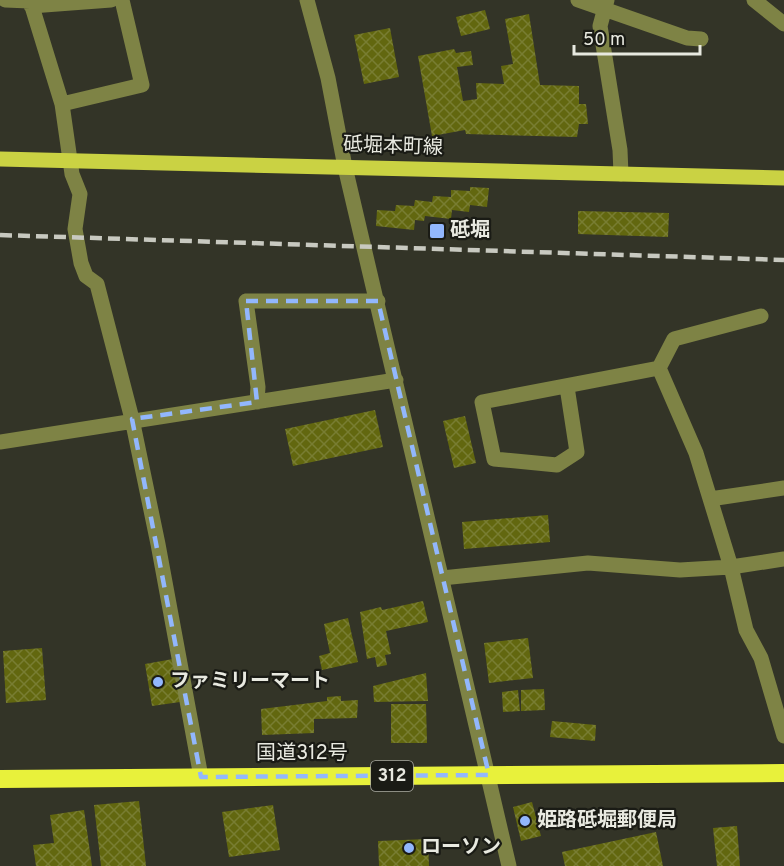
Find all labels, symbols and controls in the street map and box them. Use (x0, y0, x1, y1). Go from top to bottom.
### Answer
scale bar (574, 18, 700, 56)
text: 50 m (583, 29, 625, 52)
street label: 砥堀本町線 (343, 132, 443, 162)
place label: 砥堀 (450, 218, 490, 244)
marker: 砥堀 (428, 222, 446, 240)
place label: ファミリーマート (170, 669, 330, 695)
marker: ファミリーマート (151, 675, 165, 689)
street label: 国道312号 (256, 741, 348, 767)
road number: 312 (371, 761, 413, 791)
place label: 姫路砥堀郵便局 (537, 808, 677, 834)
marker: 姫路砥堀郵便局 (518, 814, 532, 828)
place label: ローソン (421, 835, 501, 861)
marker: ローソン (402, 841, 416, 855)

